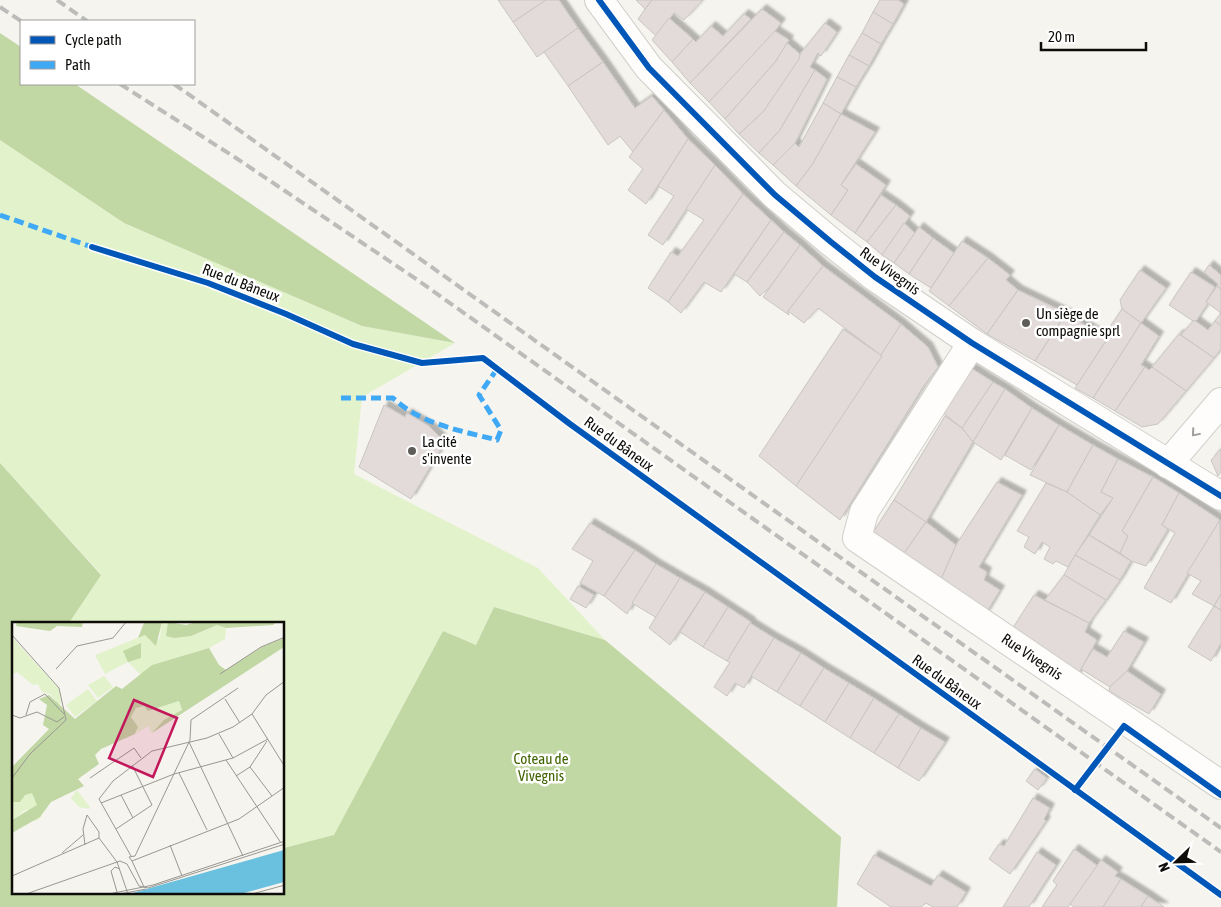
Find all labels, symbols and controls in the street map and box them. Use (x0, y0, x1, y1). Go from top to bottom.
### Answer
legend (20, 20, 195, 85)
scale bar (1041, 20, 1146, 52)
text: 20 m (1048, 28, 1075, 45)
text: Cycle path (65, 31, 122, 48)
text: Path (65, 56, 91, 73)
street label: Rue Vivegnis (857, 243, 923, 298)
street label: Rue du Bâneux (200, 260, 282, 305)
place label: Un siège de compagnie sprl (1036, 305, 1120, 339)
marker: Un siège de compagnie sprl (1020, 317, 1032, 329)
street label: Rue du Bâneux (581, 413, 657, 474)
one-way arrow (1191, 428, 1200, 437)
place label: La cité s'invente (422, 433, 472, 467)
marker: La cité s'invente (406, 445, 418, 457)
inset map (12, 622, 285, 894)
street label: Rue Vivegnis (999, 630, 1066, 683)
street label: Rue du Bâneux (909, 651, 985, 712)
park label: Coteau de Vivegnis (514, 750, 569, 784)
north arrow (1151, 837, 1201, 887)
text: N (1155, 860, 1173, 874)

